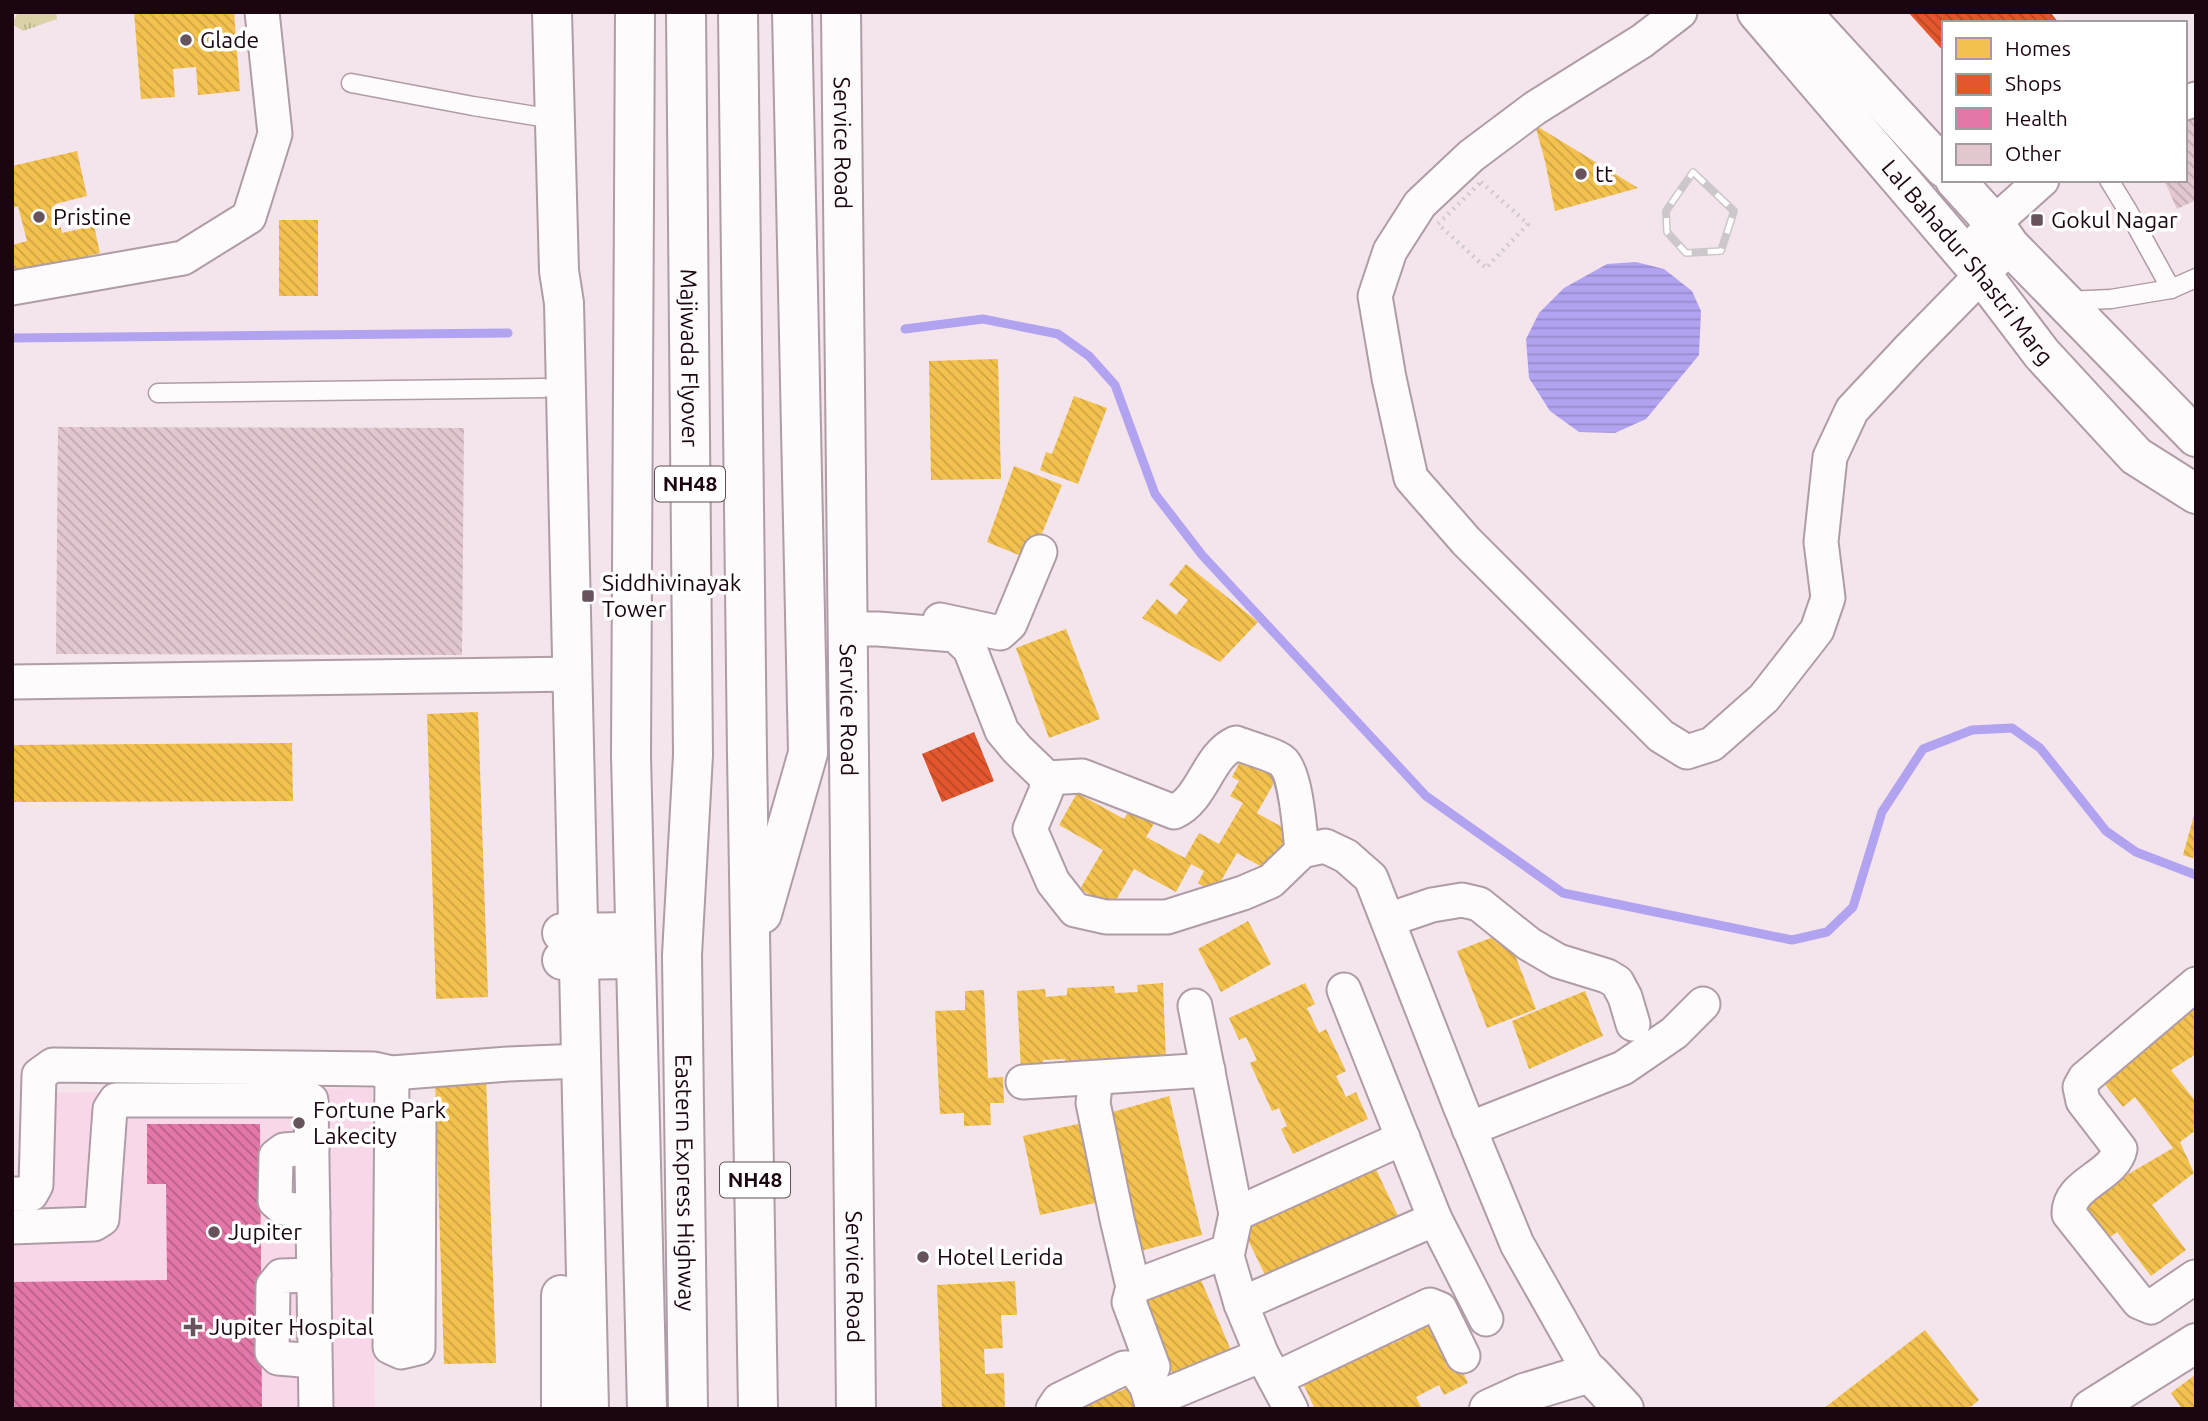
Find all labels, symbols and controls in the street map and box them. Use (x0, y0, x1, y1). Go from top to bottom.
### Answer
legend (1942, 21, 2187, 182)
place label: Glade (200, 27, 259, 52)
marker: Glade (178, 32, 194, 48)
text: Homes (2005, 36, 2071, 60)
text: Shops (2005, 71, 2062, 95)
street label: Service Road (830, 77, 856, 209)
text: Health (2005, 106, 2068, 130)
text: Other (2005, 141, 2061, 165)
street label: Lal Bahadur Shastri Marg (1877, 155, 2058, 369)
place label: tt (1595, 161, 1613, 186)
marker: tt (1573, 166, 1589, 182)
place label: Pristine (53, 204, 132, 229)
place label: Gokul Nagar (2051, 207, 2178, 232)
marker: Pristine (31, 209, 47, 225)
marker: Gokul Nagar (2029, 212, 2045, 228)
street label: Majiwada Flyover (676, 269, 703, 448)
road number: NH48 (655, 466, 725, 502)
place label: Siddhivinayak Tower (602, 570, 742, 621)
marker: Siddhivinayak Tower (580, 588, 596, 604)
street label: Service Road (836, 644, 862, 776)
street label: Eastern Express Highway (671, 1054, 700, 1311)
place label: Fortune Park Lakecity (313, 1097, 447, 1148)
marker: Fortune Park Lakecity (291, 1115, 307, 1131)
road number: NH48 (720, 1162, 790, 1198)
street label: Service Road (842, 1211, 868, 1343)
place label: Jupiter (228, 1219, 302, 1244)
marker: Jupiter (206, 1224, 222, 1240)
place label: Hotel Lerida (937, 1244, 1063, 1269)
marker: Hotel Lerida (915, 1249, 931, 1265)
place label: Jupiter Hospital (209, 1314, 374, 1339)
marker: Jupiter Hospital (183, 1317, 203, 1337)

